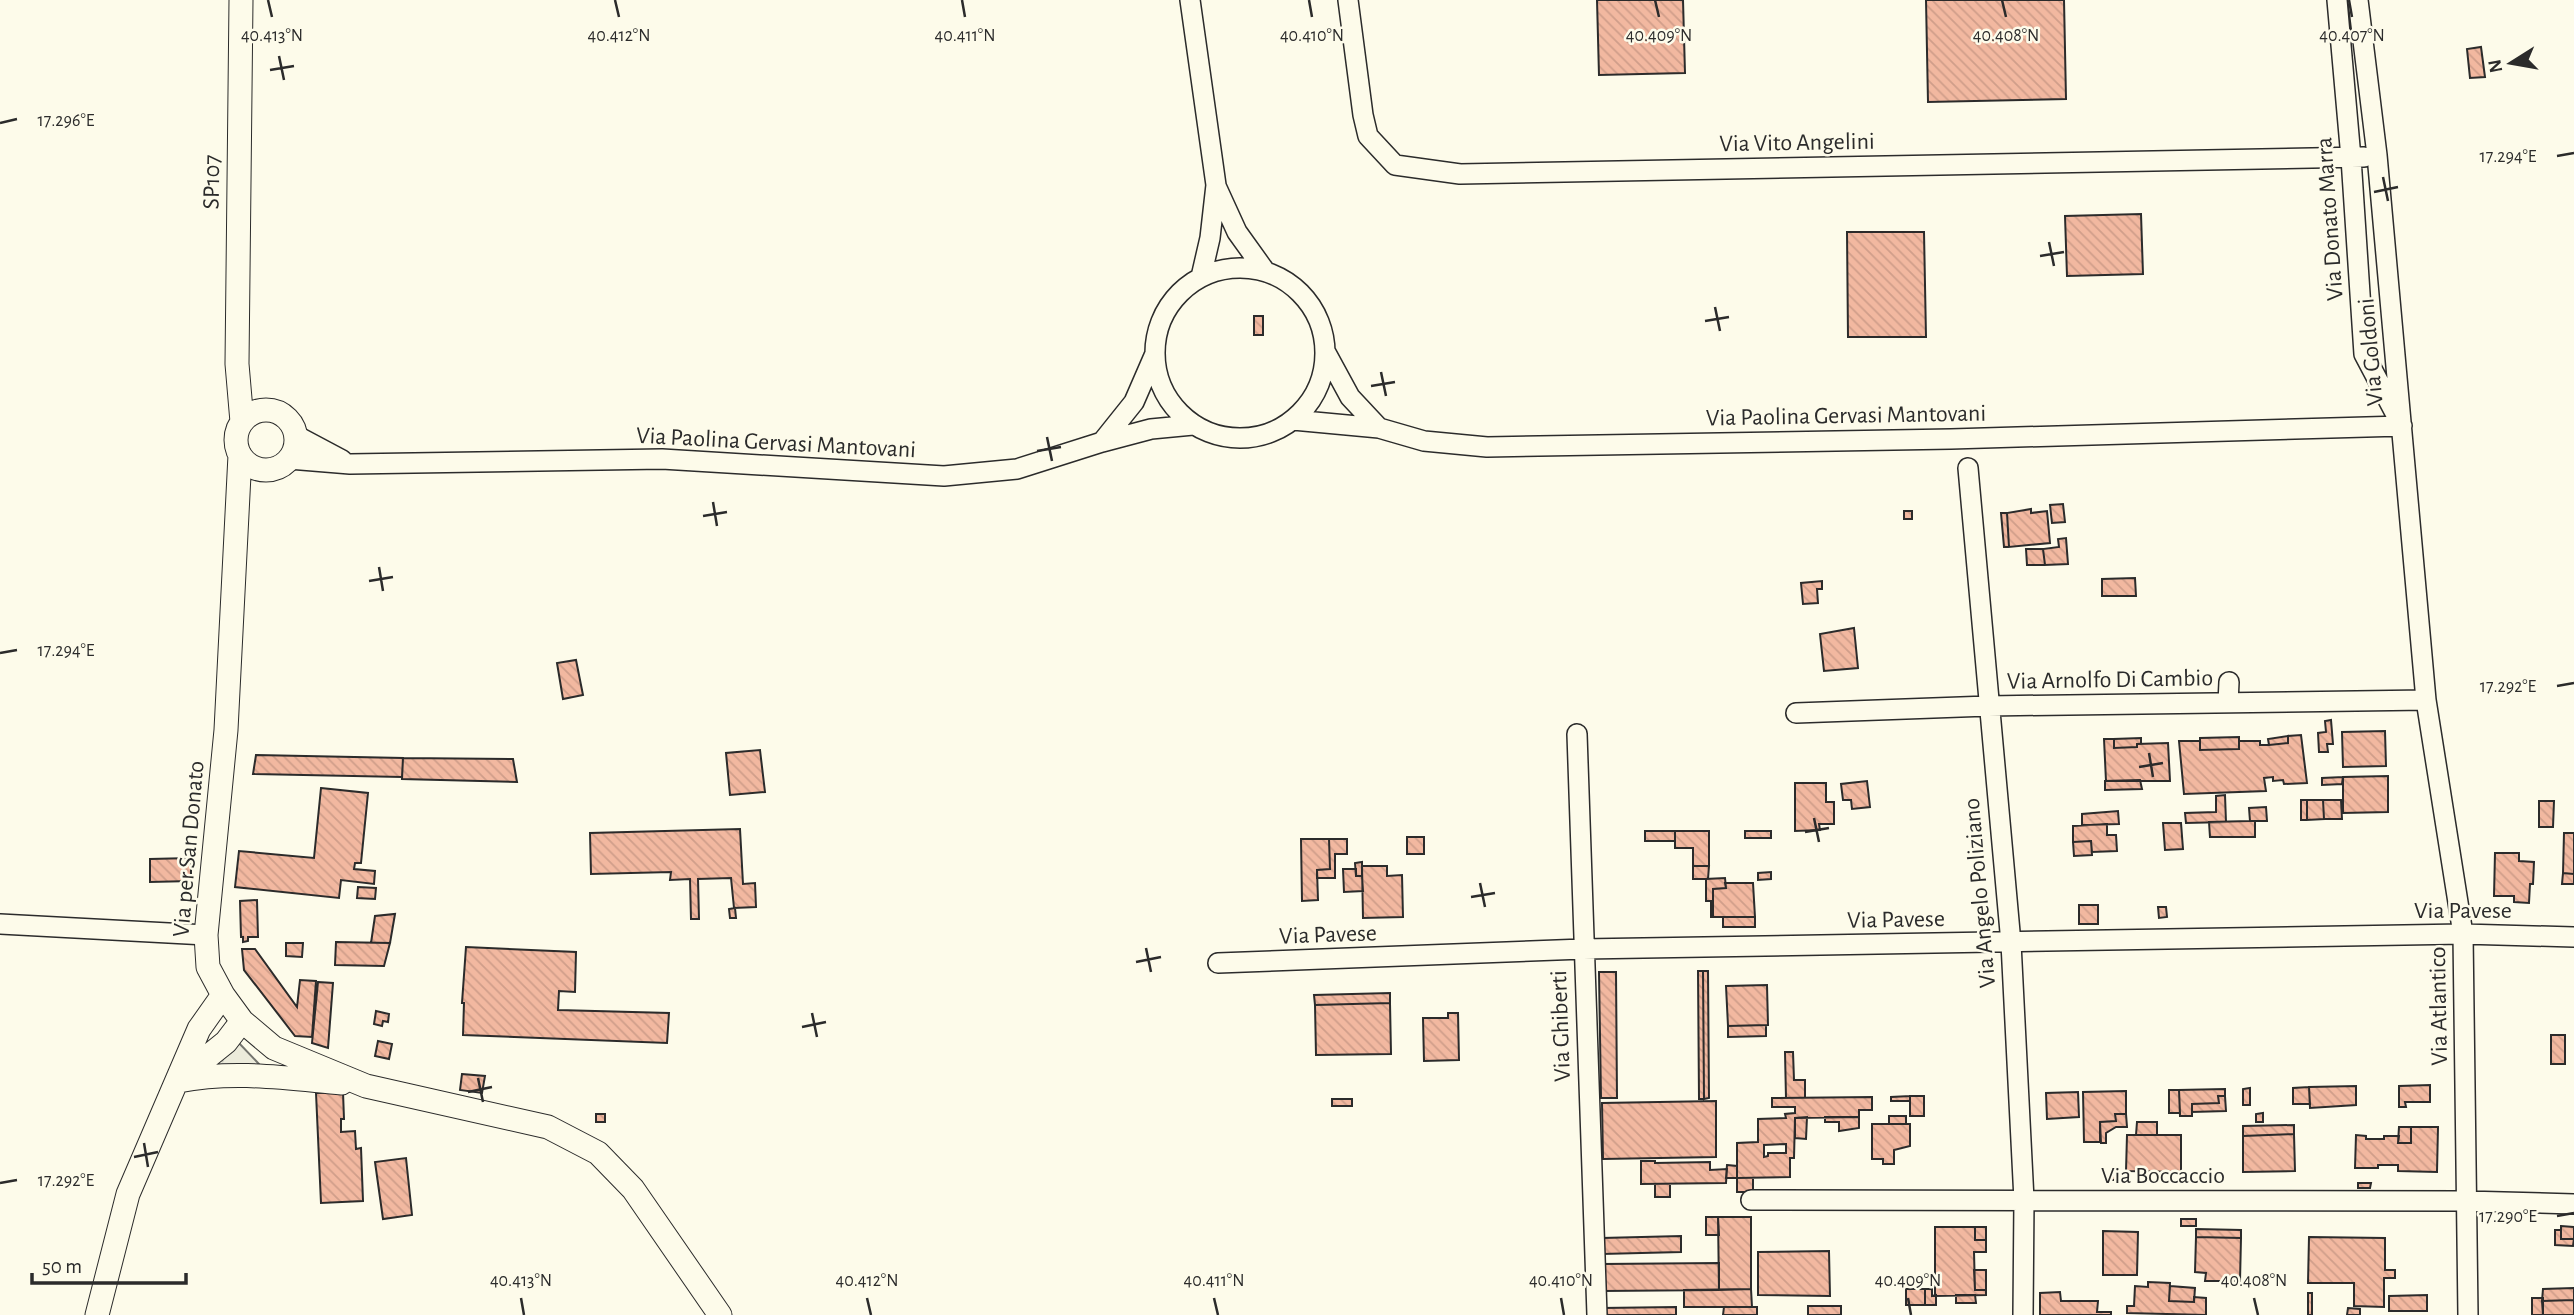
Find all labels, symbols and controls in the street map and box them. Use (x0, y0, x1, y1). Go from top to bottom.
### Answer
text: 40.413°N (241, 27, 303, 45)
text: 40.412°N (588, 27, 650, 45)
text: 40.411°N (935, 27, 995, 45)
text: 40.410°N (1280, 27, 1344, 45)
text: 40.409°N (1626, 27, 1692, 45)
text: 40.408°N (1973, 27, 2039, 45)
text: 40.407°N (2319, 27, 2385, 45)
north arrow (2476, 28, 2546, 98)
text: N (2485, 58, 2506, 74)
text: 17.296°E (38, 112, 95, 130)
street label: Via Vito Angelini (1719, 130, 1875, 156)
street label: Via Donato Marra (2312, 136, 2348, 302)
text: 17.294°E (2479, 148, 2537, 166)
street label: SP107 (200, 154, 224, 210)
street label: Via Goldoni (2354, 297, 2388, 407)
street label: Via Paolina Gervasi Mantovani (1706, 402, 1986, 430)
street label: Via Paolina Gervasi Mantovani (635, 424, 917, 462)
text: 17.294°E (37, 642, 95, 660)
street label: Via Arnolfo Di Cambio (2007, 666, 2213, 694)
text: 17.292°E (2480, 678, 2537, 696)
street label: Via per San Donato (169, 760, 209, 938)
street label: Via Angelo Poliziano (1960, 797, 2000, 989)
street label: Via Pavese (2414, 899, 2512, 923)
street label: Via Pavese (1847, 907, 1945, 933)
street label: Via Pavese (1279, 921, 1377, 949)
street label: Via Atlantico (2426, 946, 2452, 1066)
street label: Via Ghiberti (1547, 970, 1575, 1082)
street label: Via Boccaccio (2101, 1164, 2225, 1188)
text: 17.292°E (38, 1172, 95, 1190)
text: 17.290°E (2479, 1208, 2537, 1226)
scale bar (32, 1242, 186, 1286)
text: 50 m (42, 1256, 82, 1277)
text: 40.413°N (490, 1272, 552, 1290)
text: 40.412°N (836, 1272, 898, 1290)
text: 40.411°N (1184, 1272, 1244, 1290)
text: 40.410°N (1529, 1272, 1593, 1290)
text: 40.409°N (1875, 1272, 1941, 1290)
text: 40.408°N (2221, 1272, 2287, 1290)

